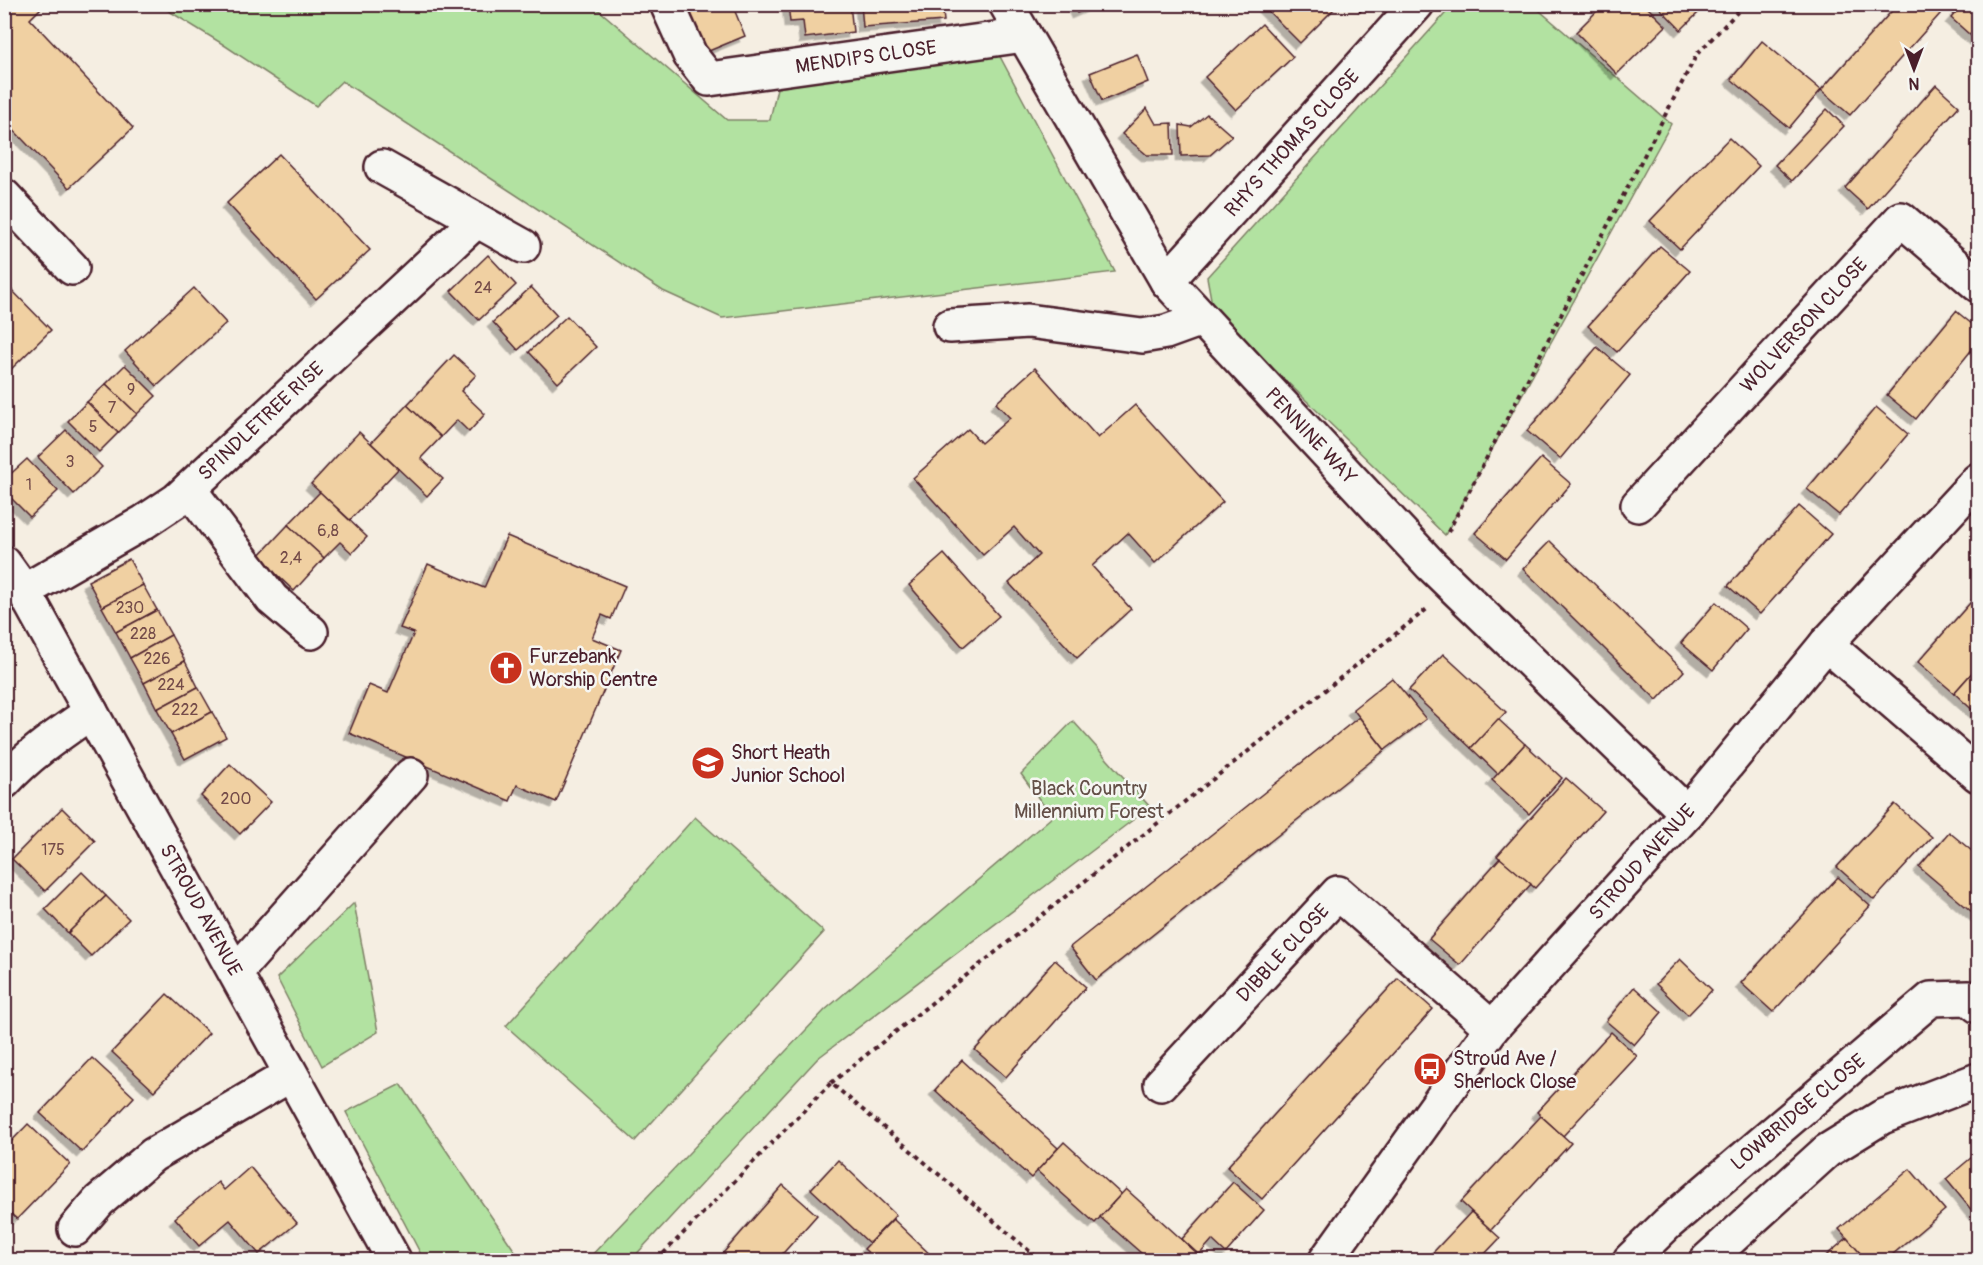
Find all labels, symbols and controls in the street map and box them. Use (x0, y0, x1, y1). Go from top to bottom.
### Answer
street label: MENDIPS CLOSE (794, 35, 938, 79)
north arrow (1884, 39, 1944, 99)
street label: RHYS THOMAS CLOSE (1219, 64, 1365, 222)
text: N (1908, 73, 1919, 93)
street label: WOLVERSON CLOSE (1735, 252, 1873, 398)
house number: 24 (474, 278, 492, 298)
street label: SPINDLETREE RISE (193, 356, 329, 486)
house number: 9 (127, 380, 135, 400)
street label: PENNINE WAY (1260, 382, 1362, 490)
house number: 7 (108, 398, 117, 418)
house number: 5 (89, 417, 97, 437)
house number: 3 (66, 452, 75, 472)
house number: 1 (26, 475, 32, 495)
house number: 6,8 (317, 521, 339, 541)
house number: 2,4 (280, 548, 302, 568)
house number: 230 (116, 598, 144, 618)
house number: 228 (130, 624, 156, 644)
place label: Furzebank Worship Centre (529, 644, 658, 692)
house number: 226 (143, 649, 171, 669)
church icon: Furzebank Worship Centre (488, 650, 524, 686)
house number: 224 (157, 675, 185, 695)
house number: 222 (172, 700, 198, 720)
place label: Short Heath Junior School (731, 740, 845, 788)
school or university icon: Short Heath Junior School (690, 745, 726, 781)
park label: Black Country Millennium Forest (1014, 776, 1165, 824)
house number: 200 (221, 789, 251, 809)
street label: STROUD AVENUE (1583, 799, 1701, 925)
street label: STROUD AVENUE (154, 839, 248, 981)
house number: 175 (41, 840, 65, 860)
street label: DIBBLE CLOSE (1231, 899, 1335, 1007)
place label: Stroud Ave / Sherlock Close (1453, 1046, 1576, 1094)
street label: LOWBRIDGE CLOSE (1725, 1048, 1871, 1176)
bus stop icon: Stroud Ave / Sherlock Close (1412, 1051, 1448, 1087)

